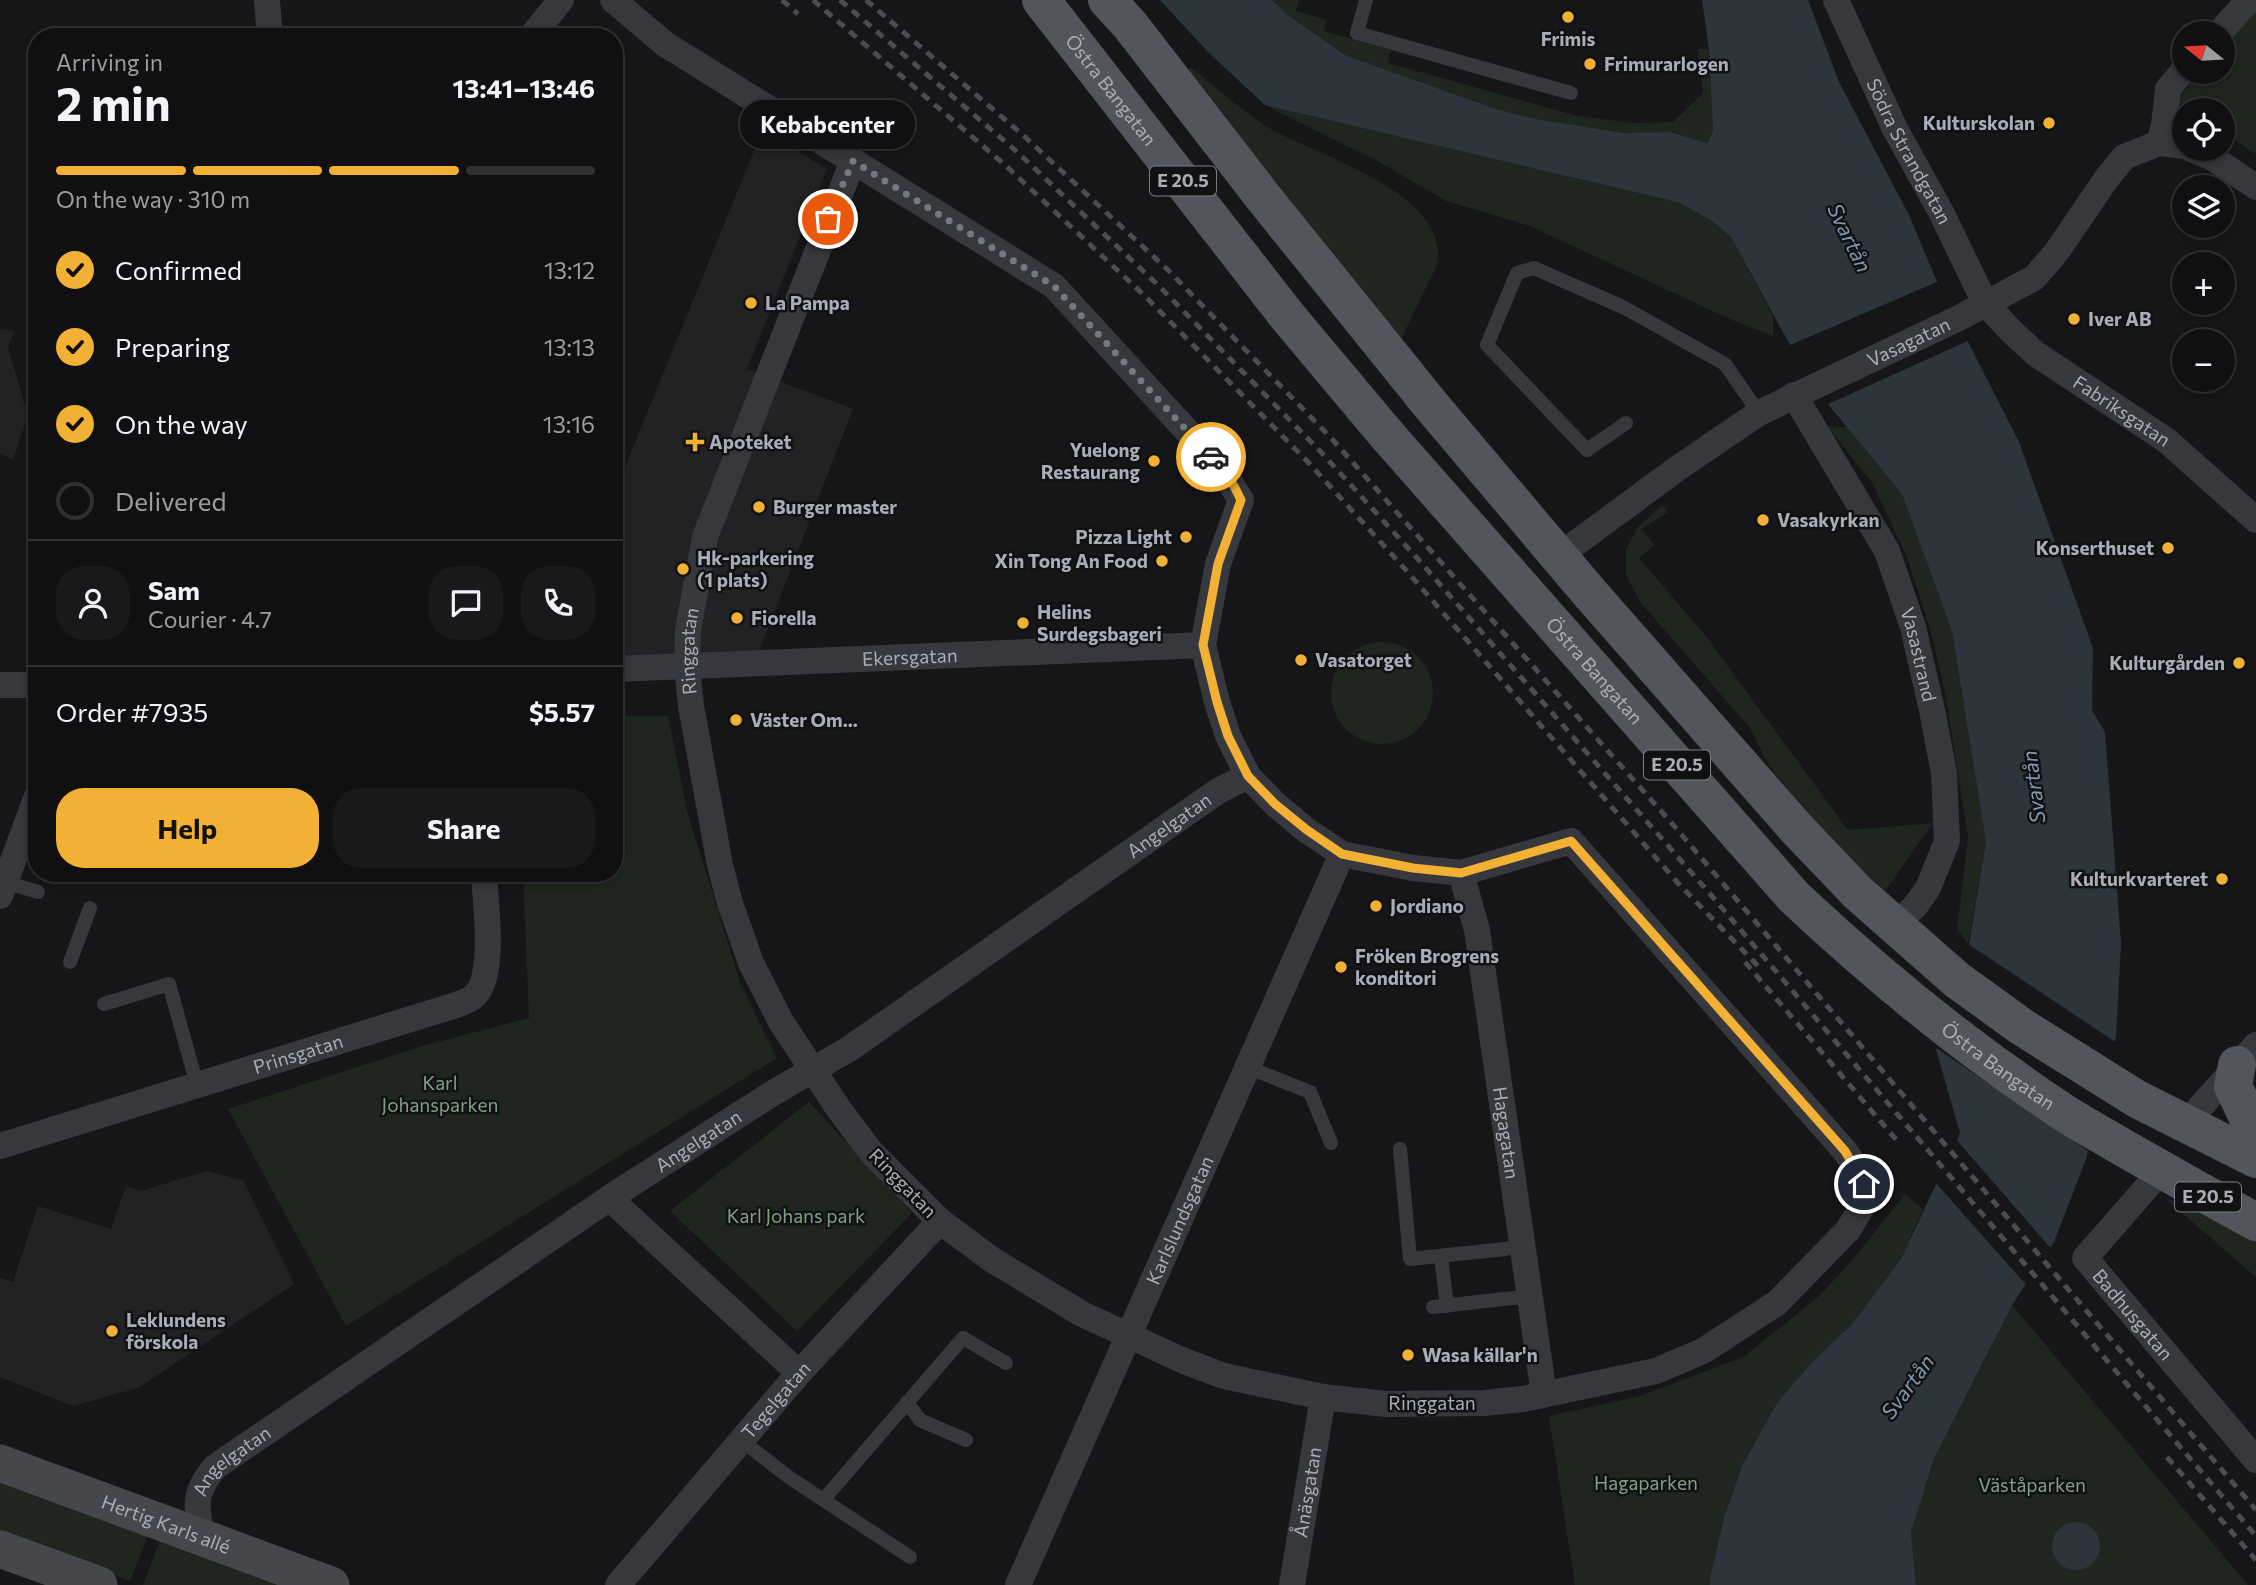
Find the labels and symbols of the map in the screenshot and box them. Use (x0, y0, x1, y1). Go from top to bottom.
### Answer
marker: Frimis (1560, 9, 1576, 25)
north arrow (2172, 21, 2235, 84)
place label: Frimis (1541, 27, 1595, 50)
street label: Östra Bangatan (1061, 29, 1162, 150)
place label: Frimurarlogen (1604, 52, 1729, 75)
marker: Frimurarlogen (1582, 56, 1598, 72)
street label: Södra Strandgatan (1862, 74, 1957, 227)
callout: Kebabcenter (740, 100, 916, 149)
place label: Kulturskolan (1923, 111, 2035, 134)
marker: Kulturskolan (2041, 115, 2057, 131)
road number: E 20.5 (1150, 166, 1216, 196)
pin (798, 189, 858, 249)
water label: Svartån (1823, 199, 1878, 276)
place label: La Pampa (765, 291, 850, 314)
marker: La Pampa (743, 295, 759, 311)
place label: Iver AB (2088, 307, 2152, 330)
marker: Iver AB (2066, 311, 2082, 327)
street label: Vasagatan (1863, 312, 1954, 371)
street label: Fabriksgatan (2069, 370, 2175, 451)
courier (1176, 422, 1246, 492)
place label: Apoteket (709, 430, 792, 453)
marker: Apoteket (687, 434, 703, 450)
place label: Yuelong Restaurang (1041, 438, 1141, 483)
marker: Yuelong Restaurang (1146, 453, 1162, 469)
place label: Burger master (773, 495, 897, 518)
marker: Burger master (751, 499, 767, 515)
place label: Vasakyrkan (1777, 508, 1879, 531)
marker: Vasakyrkan (1755, 512, 1771, 528)
place label: Pizza Light (1075, 525, 1172, 548)
marker: Pizza Light (1178, 529, 1194, 545)
place label: Konserthuset (2036, 536, 2154, 559)
marker: Konserthuset (2160, 540, 2176, 556)
place label: Hk-parkering (1 plats) (697, 546, 815, 591)
place label: Xin Tong An Food (994, 549, 1148, 572)
marker: Xin Tong An Food (1154, 553, 1170, 569)
marker: Hk-parkering (1 plats) (675, 561, 691, 577)
place label: Helins Surdegsbageri (1037, 600, 1162, 645)
street label: Vasastrand (1896, 604, 1942, 704)
street label: Ringgatan (675, 606, 703, 696)
place label: Fiorella (751, 606, 817, 629)
marker: Fiorella (729, 610, 745, 626)
street label: Östra Bangatan (1542, 612, 1648, 729)
marker: Helins Surdegsbageri (1015, 615, 1031, 631)
street label: Ekersgatan (861, 643, 958, 670)
place label: Vasatorget (1315, 648, 1412, 671)
place label: Kulturgården (2109, 651, 2225, 674)
marker: Vasatorget (1293, 652, 1309, 668)
marker: Kulturgården (2231, 655, 2247, 671)
place label: Väster Om... (750, 708, 858, 731)
marker: Väster Om... (728, 712, 744, 728)
water label: Svartån (2016, 749, 2049, 825)
road number: E 20.5 (1644, 750, 1710, 780)
street label: Angelgatan (1122, 787, 1215, 862)
place label: Kulturkvarteret (2070, 867, 2208, 890)
marker: Kulturkvarteret (2214, 871, 2230, 887)
place label: Jordiano (1390, 894, 1464, 917)
marker: Jordiano (1368, 898, 1384, 914)
place label: Fröken Brogrens konditori (1355, 944, 1499, 989)
marker: Fröken Brogrens konditori (1333, 959, 1349, 975)
street label: Östra Bangatan (1937, 1017, 2060, 1114)
street label: Prinsgatan (250, 1029, 346, 1078)
park label: Karl Johansparken (382, 1071, 498, 1116)
street label: Hagagatan (1489, 1085, 1525, 1180)
street label: Angelgatan (651, 1104, 745, 1177)
street label: Ringgatan (865, 1143, 942, 1222)
street label: Karlslundsgatan (1141, 1152, 1218, 1288)
pin (1834, 1154, 1894, 1214)
road number: E 20.5 (2175, 1182, 2241, 1212)
park label: Karl Johans park (727, 1204, 865, 1227)
street label: Badhusgatan (2088, 1264, 2178, 1364)
place label: Leklundens förskola (126, 1308, 226, 1353)
marker: Leklundens förskola (104, 1323, 120, 1339)
place label: Wasa källar'n (1422, 1343, 1538, 1366)
marker: Wasa källar'n (1400, 1347, 1416, 1363)
water label: Svartån (1875, 1349, 1938, 1423)
street label: Tegelgatan (736, 1356, 815, 1443)
street label: Ringgatan (1388, 1391, 1476, 1414)
street label: Angelgatan (187, 1421, 275, 1499)
street label: Ånäsgatan (1287, 1445, 1326, 1539)
park label: Hagaparken (1594, 1471, 1698, 1494)
park label: Väståparken (1978, 1473, 2086, 1496)
street label: Hertig Karls allé (99, 1490, 234, 1558)

